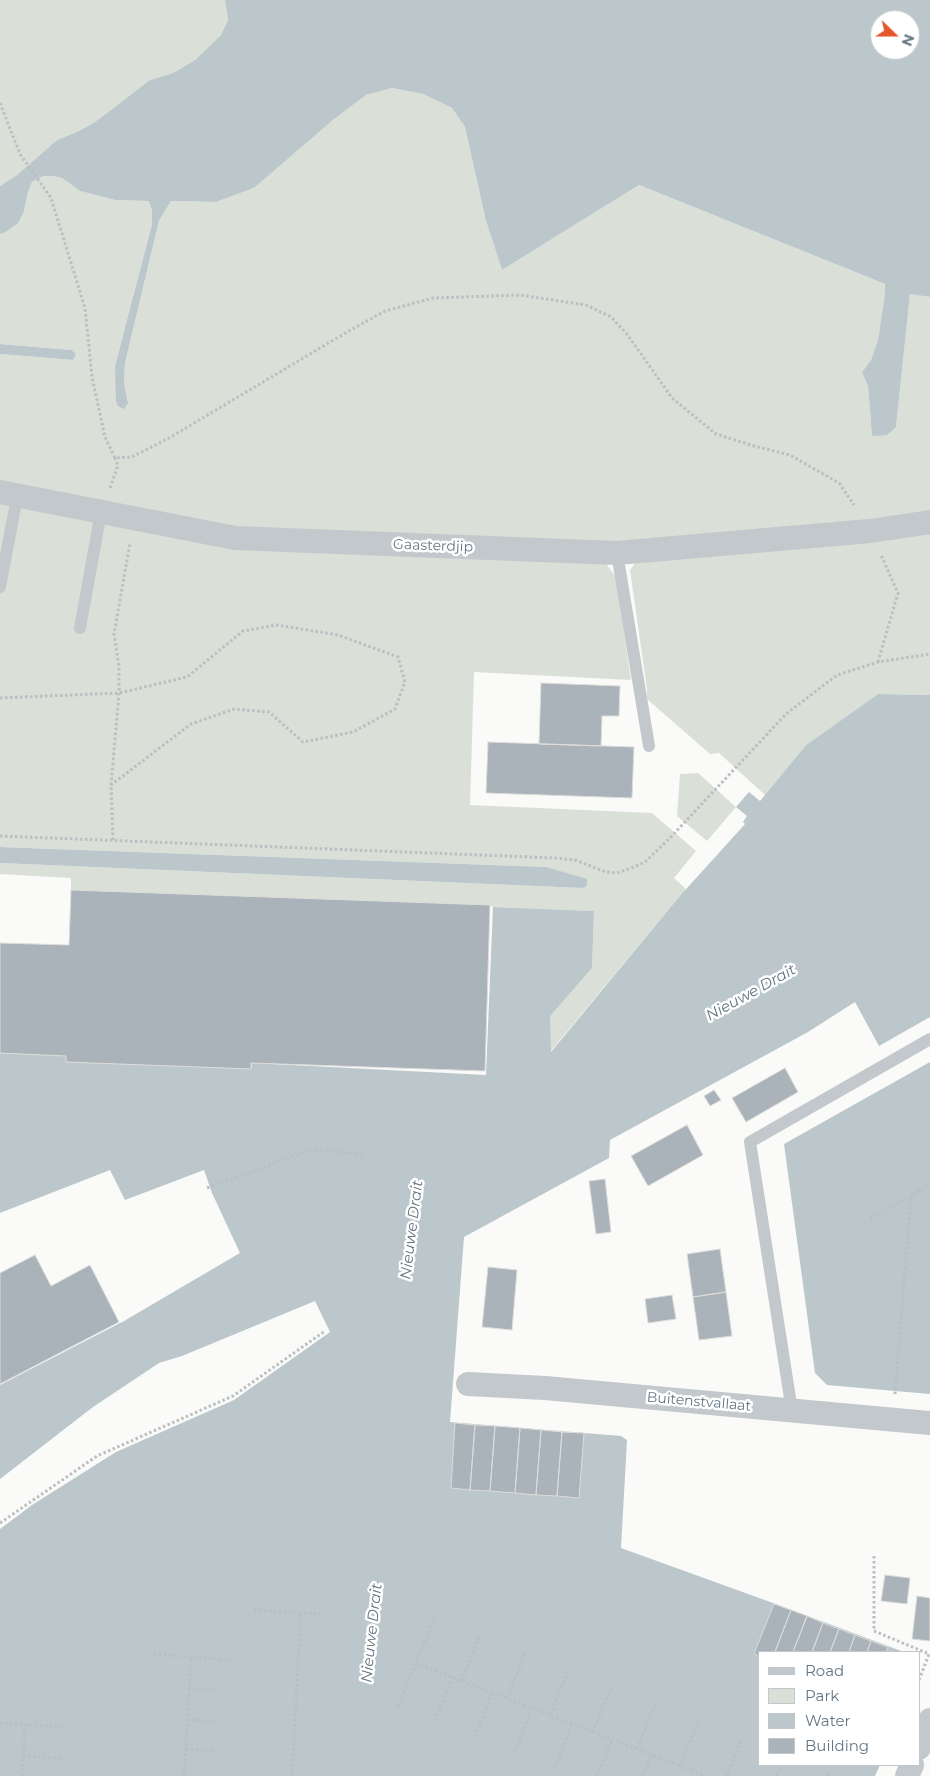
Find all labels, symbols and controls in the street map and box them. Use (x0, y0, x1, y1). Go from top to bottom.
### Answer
north arrow (870, 10, 920, 60)
text: N (898, 32, 918, 49)
street label: Gaasterdjip (393, 536, 473, 556)
water label: Nieuwe Drait (703, 961, 799, 1025)
water label: Nieuwe Drait (397, 1179, 427, 1281)
street label: Buitenstvallaat (646, 1389, 752, 1415)
water label: Nieuwe Drait (358, 1582, 386, 1684)
legend (758, 1651, 920, 1766)
text: Road (805, 1661, 844, 1680)
text: Park (805, 1686, 839, 1705)
text: Water (805, 1711, 851, 1730)
text: Building (805, 1736, 869, 1755)

